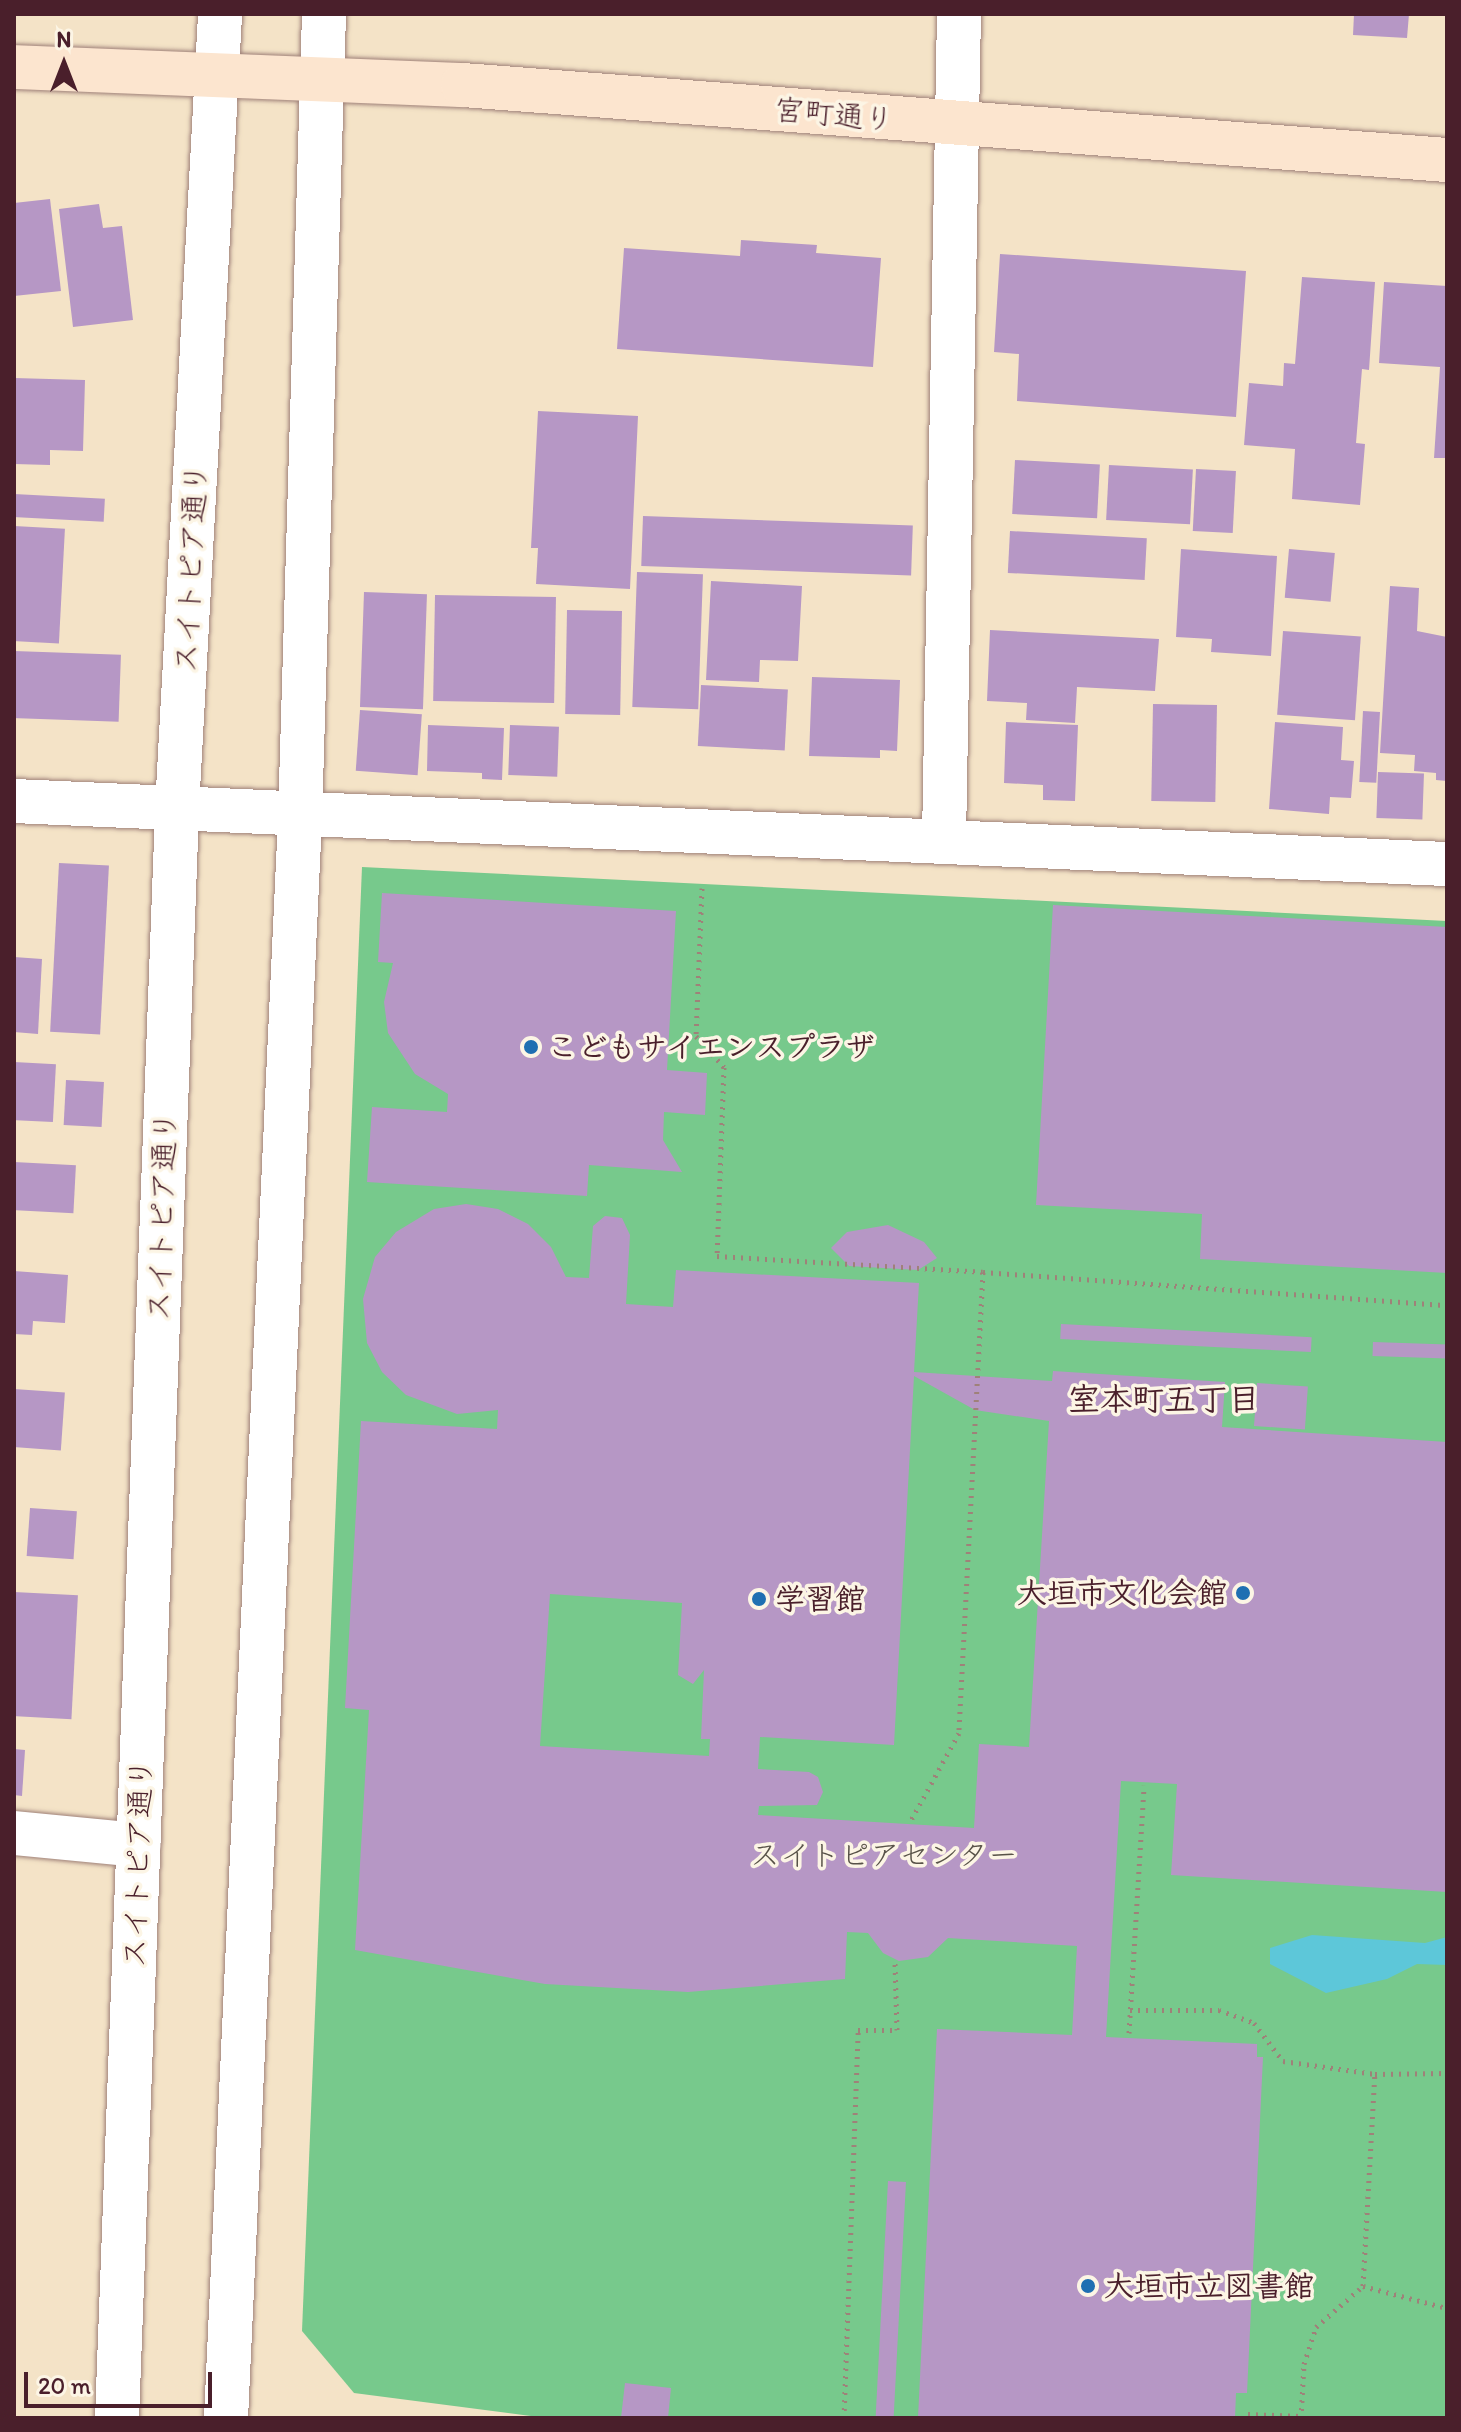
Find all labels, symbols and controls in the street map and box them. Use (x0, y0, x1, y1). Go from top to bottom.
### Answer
north arrow (24, 24, 104, 104)
text: N (57, 26, 71, 53)
street label: 宮町通り (773, 92, 895, 138)
street label: スイトピア通り (168, 462, 214, 674)
place label: こどもサイエンスプラザ (547, 1029, 877, 1065)
marker: こどもサイエンスプラザ (522, 1038, 540, 1056)
street label: スイトピア通り (140, 1110, 184, 1322)
district label: 室本町五丁目 (1068, 1380, 1260, 1418)
place label: 大垣市文化会館 (1017, 1575, 1227, 1611)
place label: 学習館 (775, 1581, 865, 1617)
marker: 大垣市文化会館 (1234, 1584, 1252, 1602)
marker: 学習館 (750, 1590, 768, 1608)
street label: スイトピア通り (116, 1757, 160, 1969)
park label: スイトピアセンター (749, 1837, 1019, 1873)
place label: 大垣市立図書館 (1104, 2268, 1314, 2304)
marker: 大垣市立図書館 (1079, 2277, 1097, 2295)
scale bar (28, 2356, 216, 2406)
text: 20 m (38, 2371, 91, 2400)

